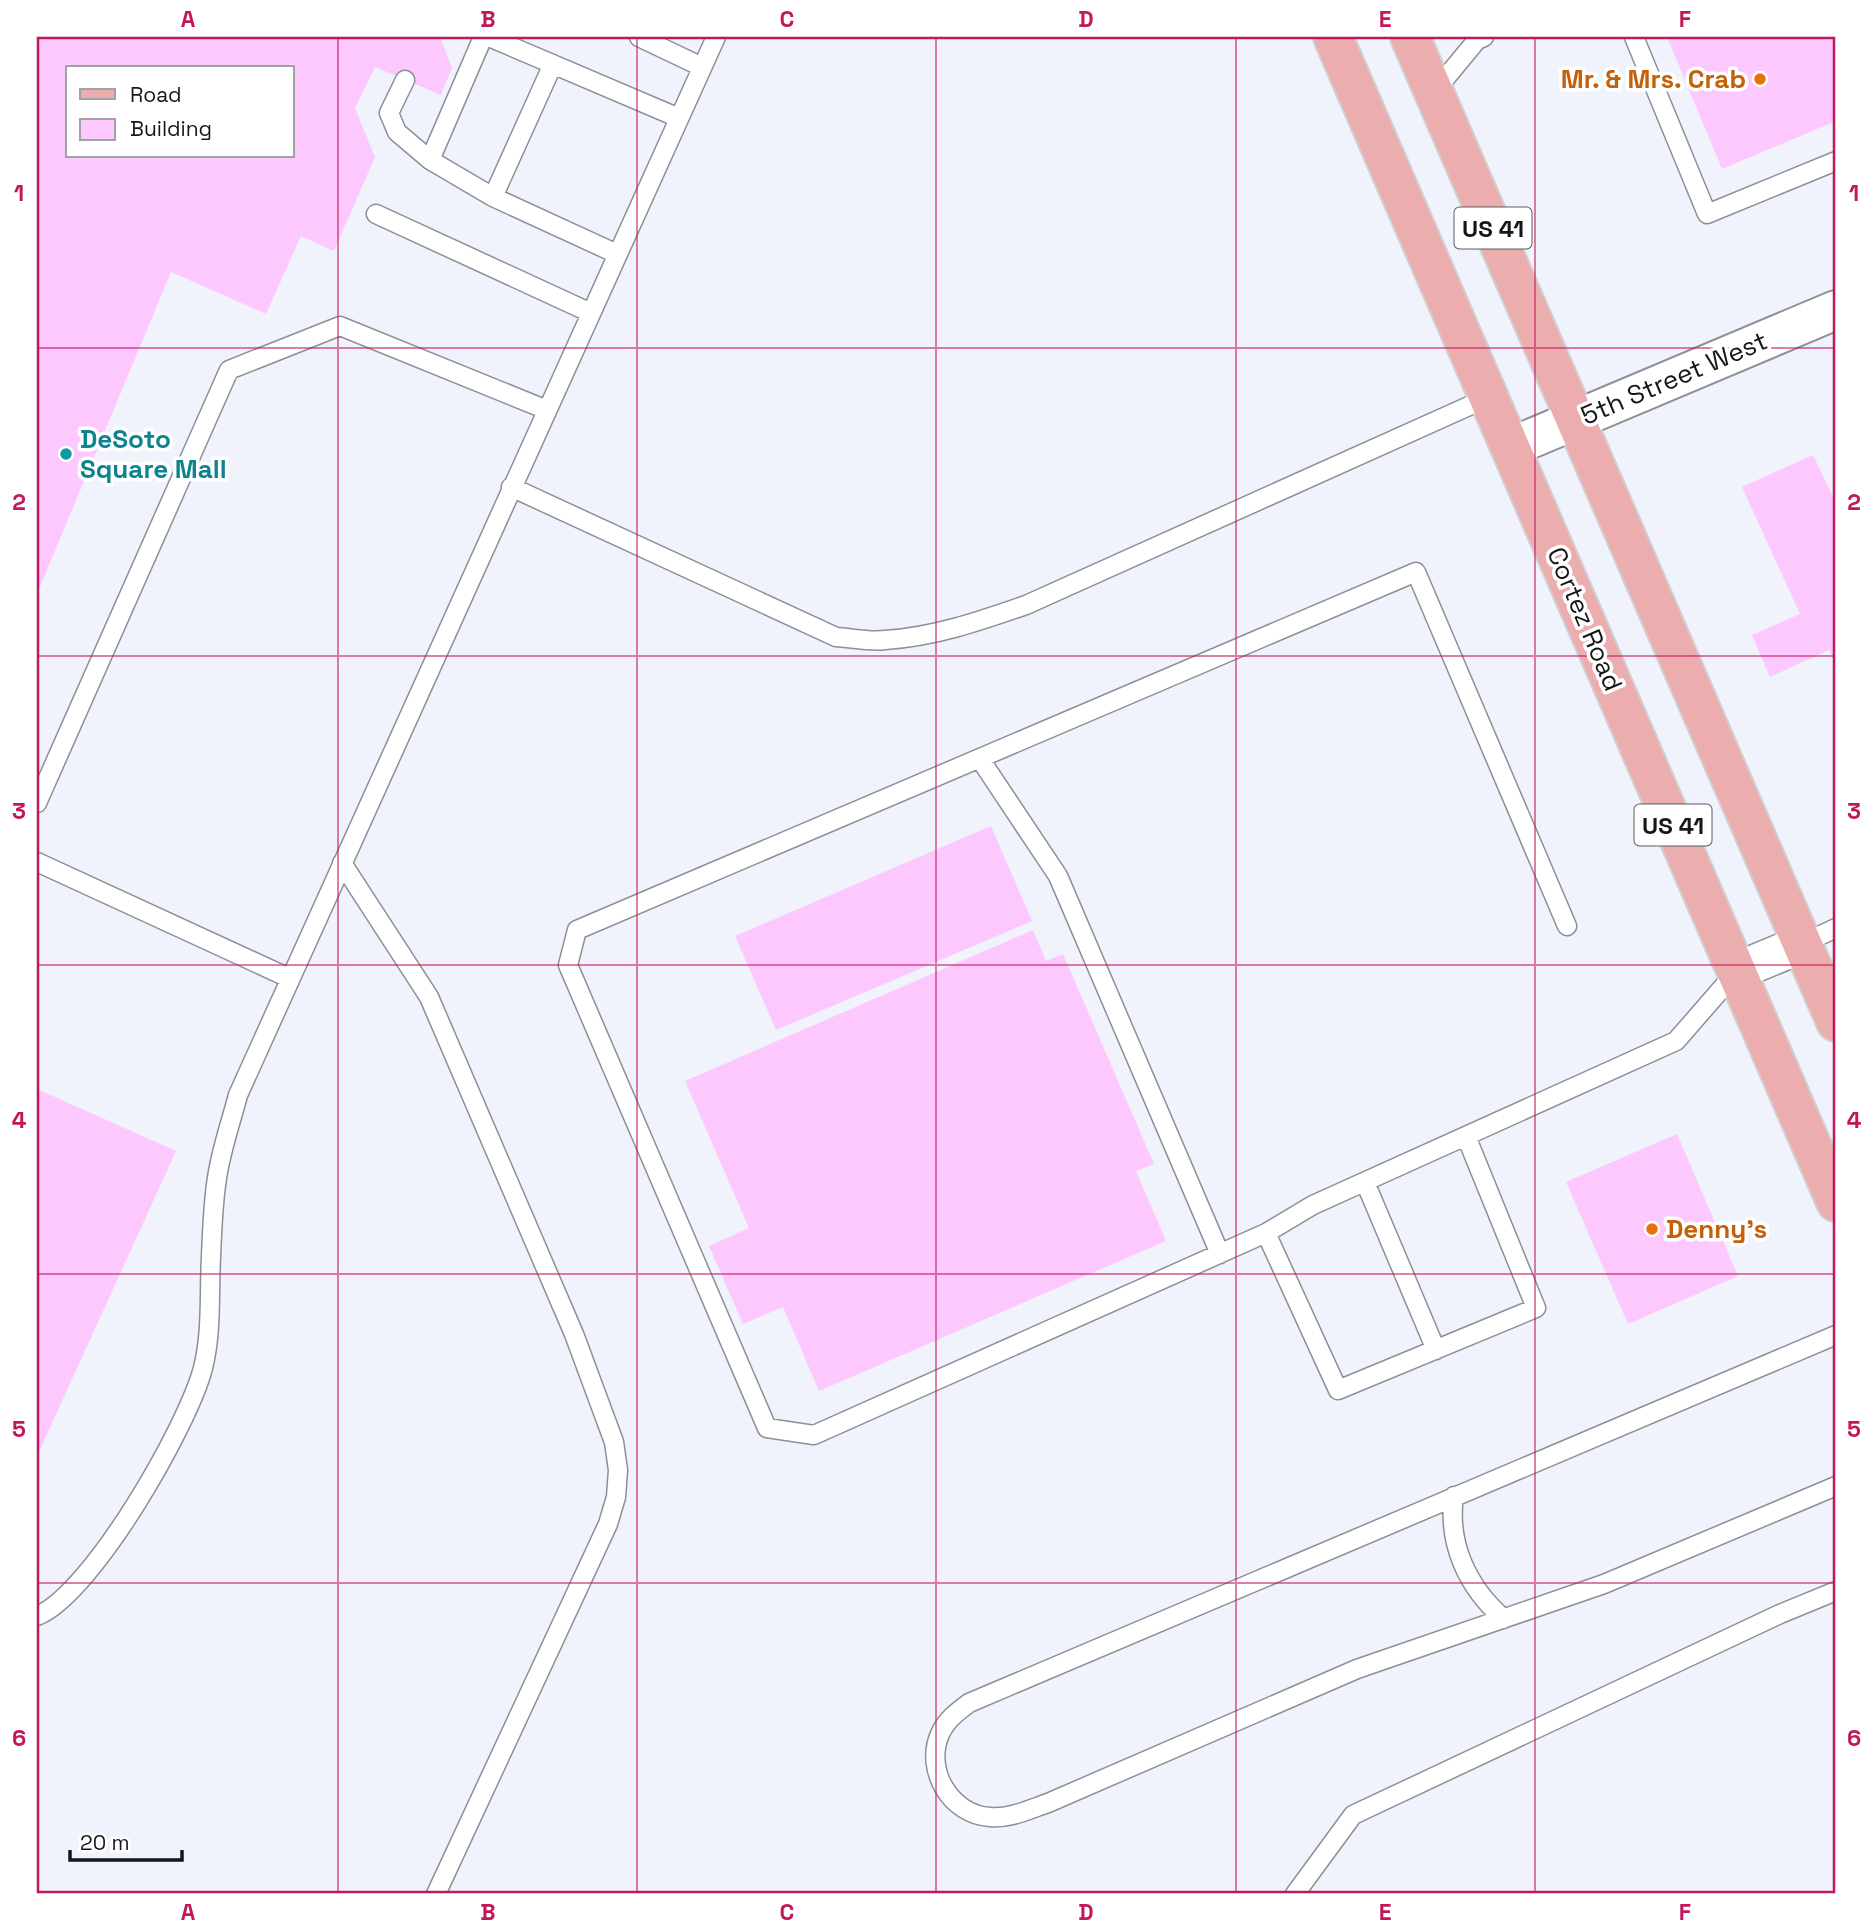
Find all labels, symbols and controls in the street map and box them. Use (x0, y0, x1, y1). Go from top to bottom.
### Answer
text: A (181, 4, 196, 34)
text: B (480, 4, 496, 34)
text: C (780, 4, 794, 34)
text: D (1078, 4, 1094, 34)
text: E (1379, 4, 1391, 34)
text: F (1679, 4, 1691, 34)
place label: Mr. & Mrs. Crab (1561, 62, 1746, 96)
legend (66, 66, 294, 158)
marker: Mr. & Mrs. Crab (1752, 71, 1768, 87)
text: Road (130, 81, 182, 108)
text: Building (130, 115, 212, 142)
text: 1 (14, 178, 24, 208)
text: 1 (1849, 178, 1859, 208)
road number: US 41 (1454, 208, 1532, 248)
street label: 5th Street West (1576, 323, 1772, 433)
place label: DeSoto Square Mall (80, 422, 227, 486)
marker: DeSoto Square Mall (58, 446, 74, 462)
text: 2 (12, 487, 26, 517)
text: 2 (1847, 487, 1861, 517)
street label: Cortez Road (1539, 542, 1631, 696)
text: 3 (12, 796, 26, 826)
text: 3 (1847, 796, 1861, 826)
road number: US 41 (1634, 804, 1712, 846)
text: 4 (12, 1105, 27, 1135)
text: 4 (1847, 1105, 1862, 1135)
place label: Denny's (1666, 1212, 1767, 1246)
marker: Denny's (1644, 1221, 1660, 1237)
text: 5 (12, 1414, 26, 1444)
text: 5 (1847, 1414, 1861, 1444)
text: 6 (12, 1723, 26, 1753)
text: 6 (1847, 1723, 1861, 1753)
scale bar (70, 1819, 182, 1863)
text: 20 m (80, 1829, 130, 1856)
text: A (181, 1897, 196, 1927)
text: B (480, 1897, 496, 1927)
text: C (780, 1897, 794, 1927)
text: D (1078, 1897, 1094, 1927)
text: E (1379, 1897, 1391, 1927)
text: F (1679, 1897, 1691, 1927)

